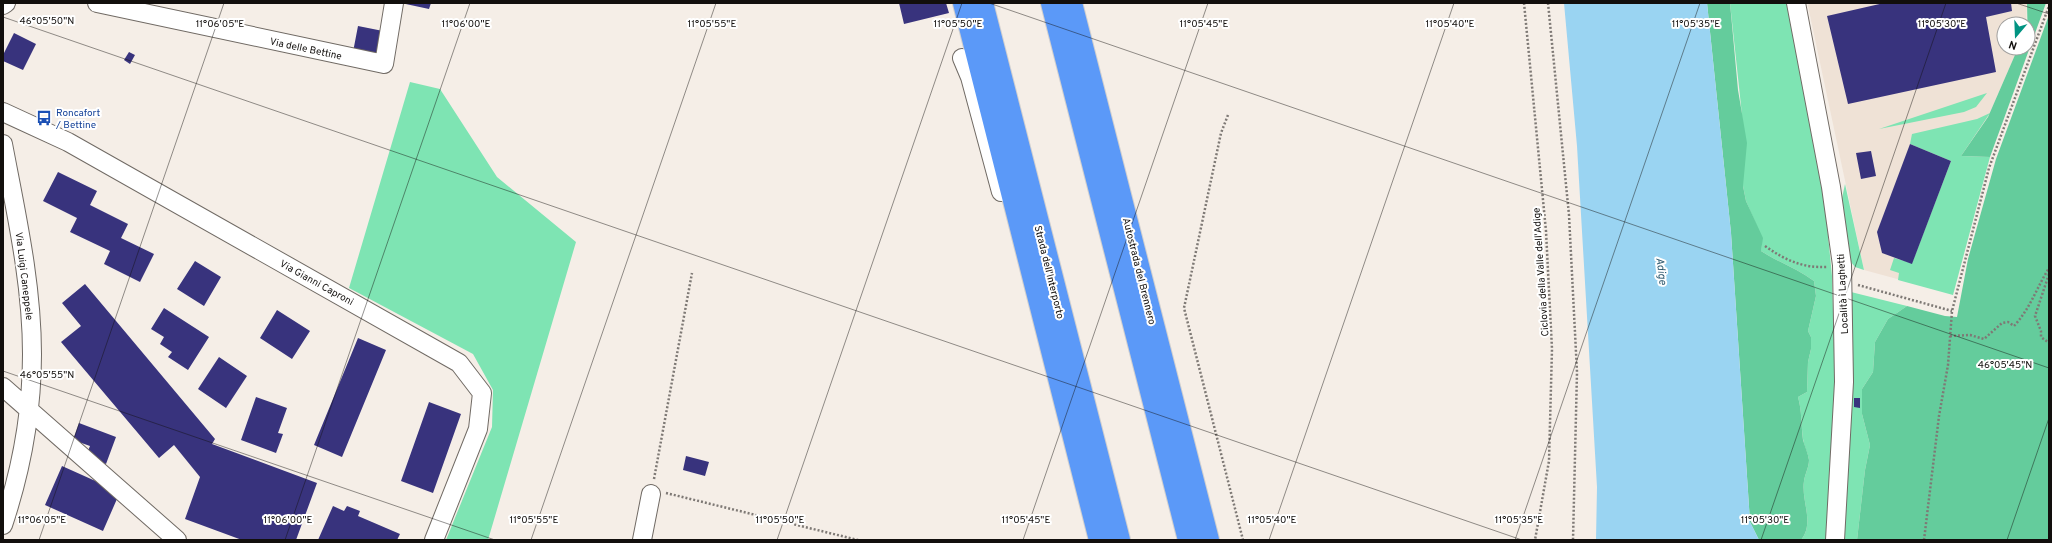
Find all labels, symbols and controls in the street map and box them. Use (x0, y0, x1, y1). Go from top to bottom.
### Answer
text: 46°05'50"N (20, 15, 74, 28)
north arrow (1996, 16, 2036, 56)
text: 11°06'05"E (196, 18, 244, 31)
text: 11°06'00"E (442, 18, 490, 31)
text: 11°05'55"E (688, 18, 736, 31)
text: 11°05'50"E (934, 18, 982, 31)
text: 11°05'45"E (1180, 18, 1228, 31)
text: 11°05'40"E (1426, 18, 1474, 31)
text: 11°05'35"E (1672, 18, 1720, 31)
text: 11°05'30"E (1918, 18, 1966, 31)
street label: Via delle Bettine (268, 35, 343, 63)
text: N (2007, 37, 2019, 52)
place label: Roncafort / Bettine (55, 107, 101, 132)
bus stop icon: Roncafort / Bettine (35, 109, 53, 127)
street label: Ciclovia della Valle dell'Adige (1531, 207, 1552, 337)
street label: Autostrada del Brennero (1119, 217, 1158, 327)
street label: Strada dell'Interporto (1031, 224, 1067, 321)
street label: Via Luigi Caneppele (12, 231, 35, 321)
street label: Località i Laghetti (1835, 253, 1852, 334)
water label: Adige (1652, 257, 1670, 286)
street label: Via Gianni Caproni (277, 258, 356, 309)
text: 46°05'45"N (1978, 359, 2032, 372)
text: 46°05'55"N (20, 369, 74, 382)
text: 11°06'05"E (18, 514, 66, 527)
text: 11°06'00"E (264, 514, 312, 527)
text: 11°05'55"E (510, 514, 558, 527)
text: 11°05'50"E (756, 514, 804, 527)
text: 11°05'45"E (1002, 514, 1050, 527)
text: 11°05'40"E (1248, 514, 1296, 527)
text: 11°05'35"E (1495, 514, 1543, 527)
text: 11°05'30"E (1741, 514, 1789, 527)

